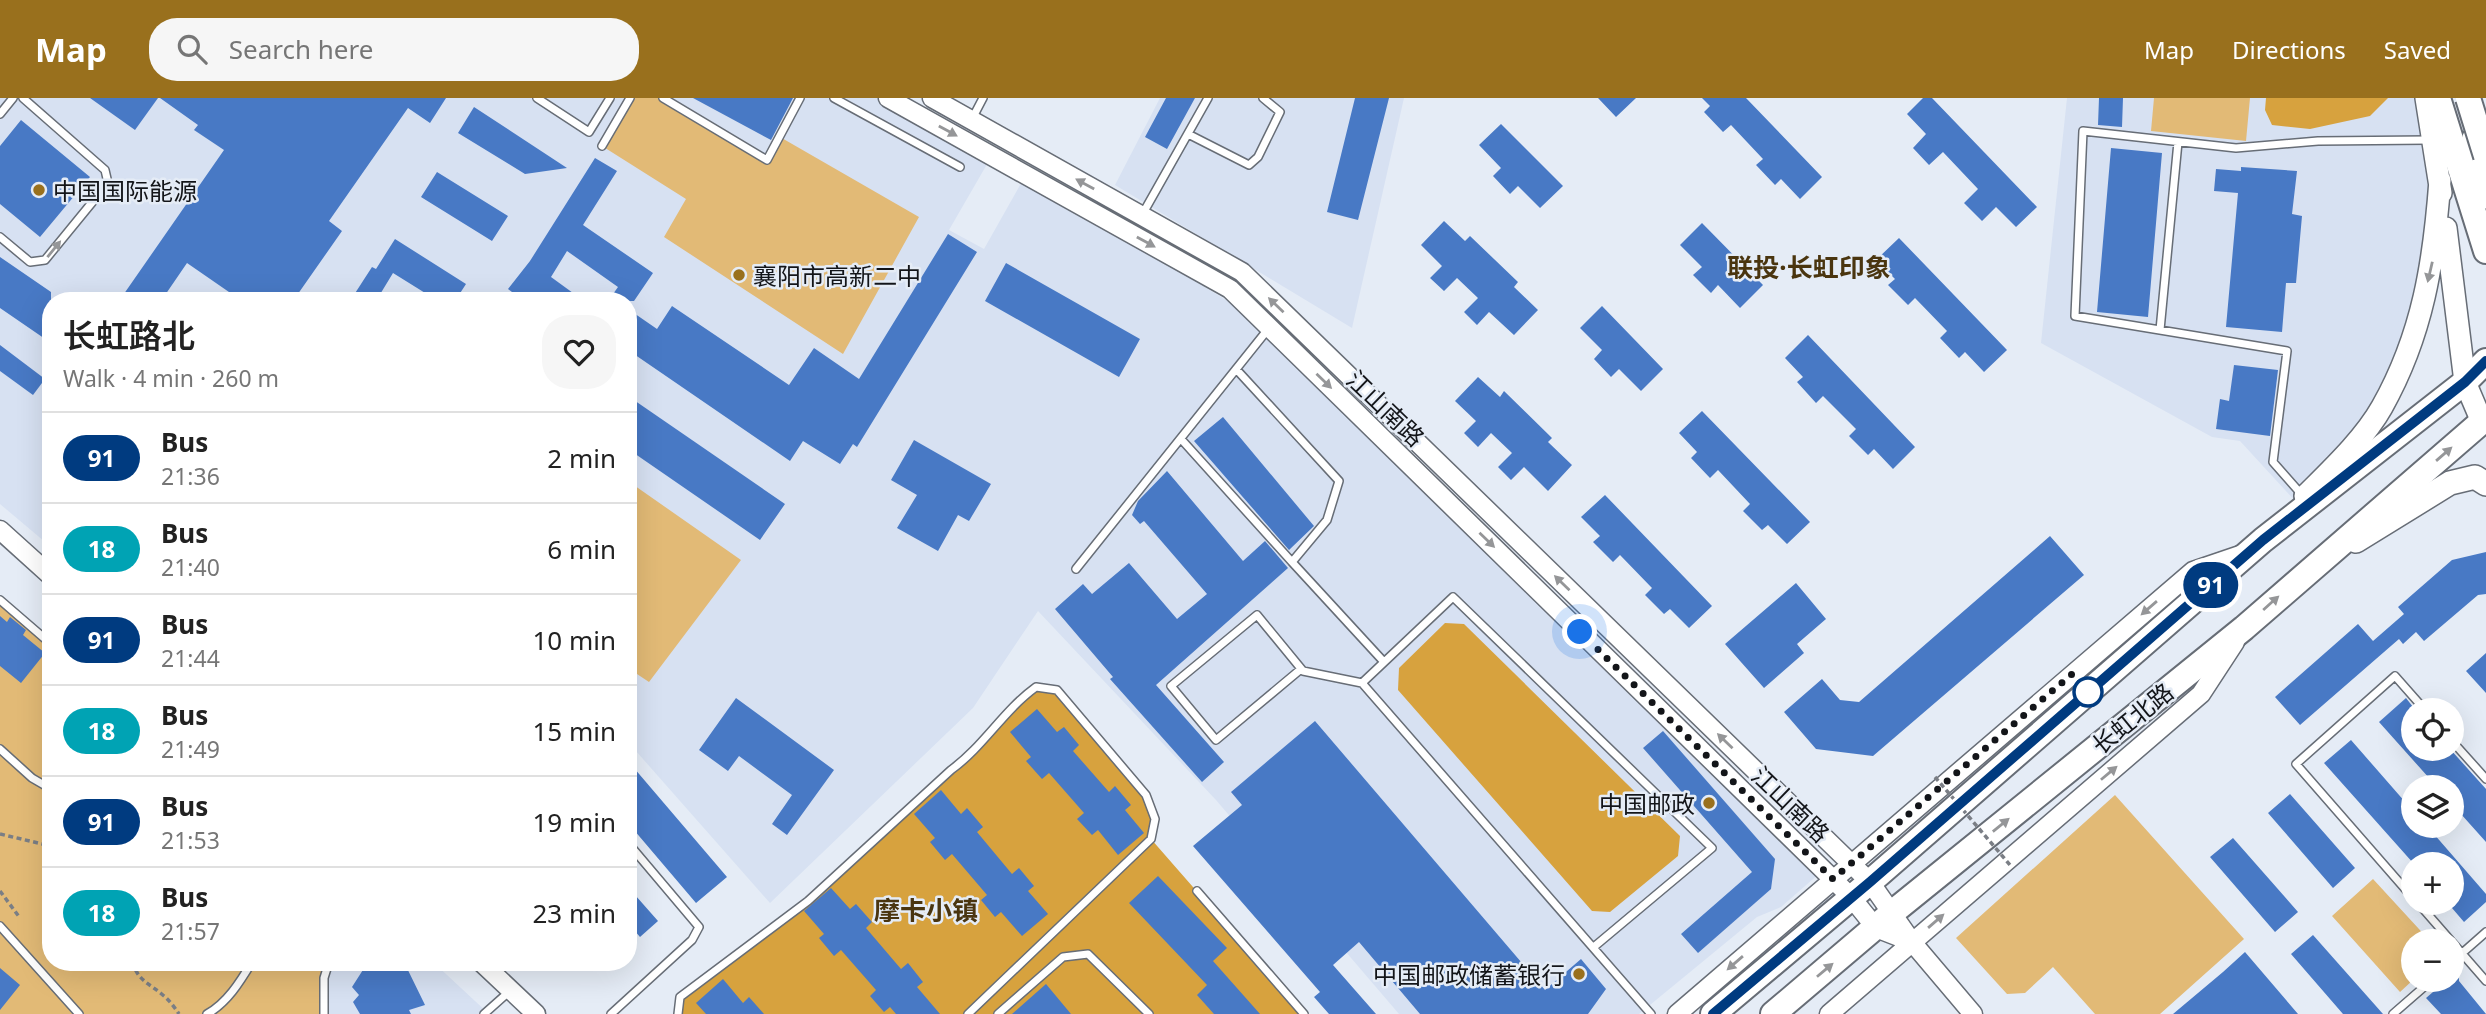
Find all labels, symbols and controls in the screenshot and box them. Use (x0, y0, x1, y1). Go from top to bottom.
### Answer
search box (149, 18, 639, 81)
text: Map (35, 27, 107, 72)
icon: search (173, 30, 211, 68)
text: Search here (229, 31, 373, 67)
text: Map (2144, 33, 2194, 66)
text: Directions (2232, 33, 2346, 66)
text: Saved (2384, 33, 2451, 66)
one-way arrow (938, 125, 957, 137)
place label: 中国国际能源 (53, 174, 197, 207)
one-way arrow (1075, 178, 1095, 190)
marker: 中国国际能源 (31, 182, 47, 198)
one-way arrow (1137, 236, 1156, 248)
one-way arrow (46, 240, 61, 258)
district label: 联投·长虹印象 (1727, 249, 1891, 285)
place label: 襄阳市高新二中 (753, 259, 921, 292)
one-way arrow (2425, 261, 2436, 283)
marker: 襄阳市高新二中 (731, 267, 747, 283)
one-way arrow (1268, 297, 1285, 313)
text: 长虹路北 (63, 313, 195, 358)
button: heart (542, 315, 616, 389)
text: Walk · 4 min · 260 m (63, 362, 279, 394)
street label: 江山南路 (1340, 363, 1432, 453)
one-way arrow (1315, 372, 1332, 388)
text: Bus (161, 424, 208, 460)
text: 2 min (547, 440, 616, 476)
text: 91 (88, 441, 115, 474)
one-way arrow (2434, 447, 2452, 462)
text: 21:36 (161, 460, 220, 492)
text: Bus (161, 515, 208, 551)
text: 6 min (547, 531, 616, 567)
one-way arrow (1478, 531, 1494, 548)
text: 18 (88, 532, 115, 565)
text: 21:40 (161, 551, 220, 583)
line badge: 91 (2180, 562, 2242, 608)
text: 91 (2197, 568, 2225, 601)
one-way arrow (1554, 574, 1571, 591)
one-way arrow (2263, 596, 2280, 611)
one-way arrow (2141, 600, 2158, 615)
text: Bus (161, 606, 208, 642)
your location (1562, 614, 1597, 649)
text: 10 min (532, 622, 616, 658)
text: 91 (88, 623, 115, 656)
text: 21:44 (161, 642, 220, 674)
street label: 长虹北路 (2084, 675, 2180, 761)
unlabelled marker (2073, 677, 2103, 707)
text: Bus (161, 697, 208, 733)
map controls (2401, 698, 2464, 992)
button: locate (2401, 698, 2464, 761)
text: 15 min (532, 713, 616, 749)
text: 18 (88, 714, 115, 747)
text: 21:49 (161, 733, 220, 765)
one-way arrow (1717, 733, 1734, 750)
street label: 江山南路 (1745, 759, 1837, 849)
one-way arrow (2100, 766, 2117, 781)
button: layers (2401, 775, 2464, 838)
place label: 中国邮政 (1599, 787, 1695, 820)
text: Bus (161, 788, 208, 824)
marker: 中国邮政 (1701, 795, 1717, 811)
text: 19 min (532, 804, 616, 840)
text: 91 (88, 805, 115, 838)
one-way arrow (1992, 818, 2009, 833)
text: 21:53 (161, 824, 220, 856)
button: + (2401, 852, 2464, 915)
text: Bus (161, 879, 208, 915)
district label: 摩卡小镇 (874, 892, 978, 928)
text: 23 min (532, 895, 616, 931)
text: 18 (88, 896, 115, 929)
one-way arrow (1927, 913, 1945, 929)
text: 21:57 (161, 915, 220, 947)
button: − (2401, 929, 2464, 992)
one-way arrow (1726, 955, 1743, 970)
place label: 中国邮政储蓄银行 (1373, 958, 1565, 991)
one-way arrow (1817, 963, 1834, 978)
marker: 中国邮政储蓄银行 (1571, 966, 1587, 982)

